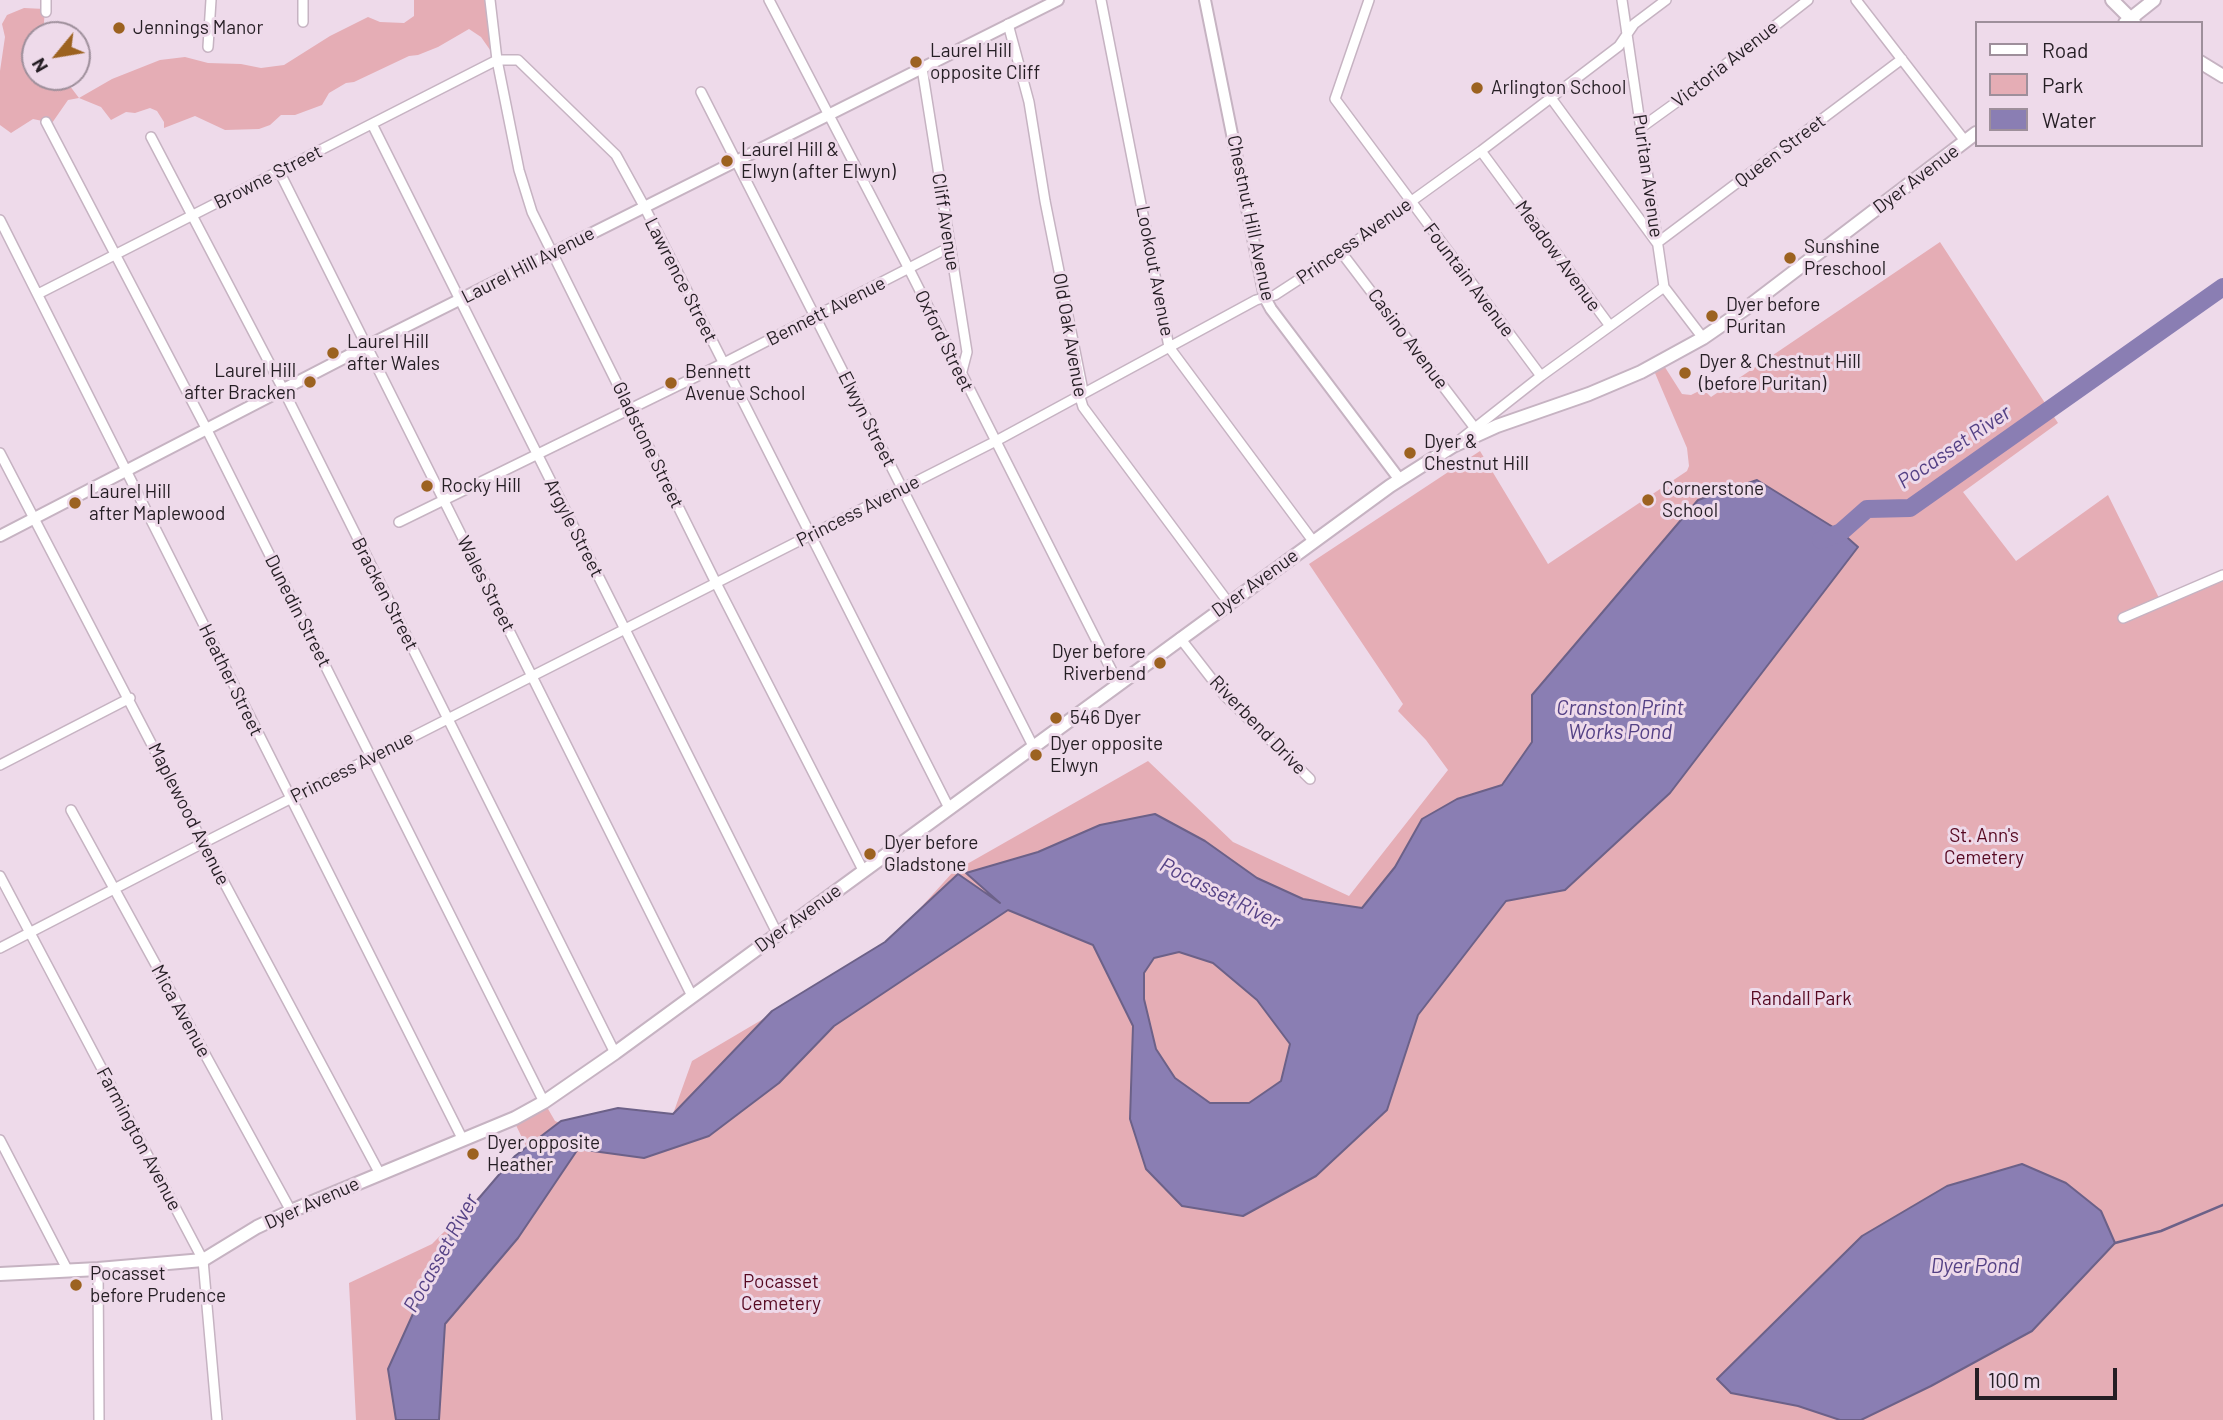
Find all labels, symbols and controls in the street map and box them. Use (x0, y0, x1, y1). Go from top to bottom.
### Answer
street label: Victoria Avenue (1667, 15, 1783, 113)
place label: Jennings Manor (133, 17, 263, 39)
marker: Jennings Manor (111, 20, 127, 36)
north arrow (21, 21, 91, 91)
legend (1974, 21, 2202, 147)
text: Road (2042, 37, 2088, 62)
place label: Laurel Hill opposite Cliff (930, 40, 1040, 84)
marker: Laurel Hill opposite Cliff (908, 54, 924, 70)
text: N (26, 55, 52, 77)
text: Park (2042, 72, 2083, 97)
place label: Arlington School (1491, 77, 1626, 99)
marker: Arlington School (1469, 80, 1485, 96)
text: Water (2042, 107, 2096, 132)
street label: Queen Street (1730, 110, 1830, 192)
street label: Puritan Avenue (1628, 113, 1668, 239)
street label: Chestnut Hill Avenue (1222, 133, 1280, 303)
place label: Laurel Hill & Elwyn (after Elwyn) (741, 139, 896, 183)
street label: Dyer Avenue (1869, 139, 1963, 219)
street label: Browne Street (210, 140, 326, 214)
marker: Laurel Hill & Elwyn (after Elwyn) (719, 153, 735, 169)
street label: Cliff Avenue (927, 172, 965, 272)
street label: Princess Avenue (1292, 193, 1416, 289)
street label: Meadow Avenue (1510, 196, 1606, 316)
street label: Lookout Avenue (1131, 204, 1179, 338)
street label: Lawrence Street (640, 214, 722, 346)
street label: Fountain Avenue (1419, 219, 1519, 341)
street label: Laurel Hill Avenue (458, 222, 598, 308)
place label: Sunshine Preschool (1804, 236, 1886, 280)
marker: Sunshine Preschool (1782, 250, 1798, 266)
street label: Bennett Avenue (763, 271, 889, 351)
street label: Old Oak Avenue (1048, 271, 1092, 399)
street label: Casino Avenue (1363, 284, 1453, 394)
street label: Oxford Street (910, 287, 978, 395)
place label: Dyer before Puritan (1726, 294, 1820, 338)
marker: Dyer before Puritan (1704, 308, 1720, 324)
place label: Laurel Hill after Wales (347, 331, 440, 375)
marker: Laurel Hill after Wales (325, 345, 341, 361)
place label: Dyer & Chestnut Hill (before Puritan) (1699, 351, 1861, 395)
place label: Laurel Hill after Bracken (184, 360, 296, 404)
place label: Bennett Avenue School (685, 361, 805, 405)
marker: Dyer & Chestnut Hill (before Puritan) (1677, 365, 1693, 381)
street label: Elwyn Street (833, 367, 901, 471)
marker: Laurel Hill after Bracken (302, 374, 318, 390)
marker: Bennett Avenue School (663, 375, 679, 391)
street label: Gladstone Street (607, 378, 689, 512)
water label: Pocasset River (1893, 400, 2015, 494)
place label: Dyer & Chestnut Hill (1424, 431, 1529, 475)
marker: Dyer & Chestnut Hill (1402, 445, 1418, 461)
street label: Princess Avenue (793, 470, 923, 552)
place label: Rocky Hill (441, 475, 521, 497)
street label: Argyle Street (539, 475, 609, 581)
marker: Rocky Hill (419, 478, 435, 494)
place label: Cornerstone School (1662, 478, 1764, 522)
place label: Laurel Hill after Maplewood (89, 481, 225, 525)
marker: Cornerstone School (1640, 492, 1656, 508)
marker: Laurel Hill after Maplewood (67, 495, 83, 511)
street label: Wales Street (452, 532, 520, 636)
street label: Bracken Street (347, 534, 423, 654)
street label: Dyer Avenue (1207, 544, 1303, 622)
street label: Dunedin Street (260, 551, 336, 671)
street label: Heather Street (194, 620, 268, 740)
place label: Dyer before Riverbend (1052, 641, 1146, 685)
marker: Dyer before Riverbend (1152, 655, 1168, 671)
street label: Riverbend Drive (1205, 671, 1311, 779)
water label: Cranston Print Works Pond (1556, 695, 1684, 745)
place label: 546 Dyer (1070, 707, 1141, 729)
marker: 546 Dyer (1048, 710, 1064, 726)
street label: Princess Avenue (287, 726, 417, 808)
place label: Dyer opposite Elwyn (1050, 733, 1163, 777)
street label: Maplewood Avenue (143, 739, 235, 889)
marker: Dyer opposite Elwyn (1028, 747, 1044, 763)
park label: St. Ann's Cemetery (1944, 825, 2024, 869)
place label: Dyer before Gladstone (884, 832, 978, 876)
marker: Dyer before Gladstone (862, 846, 878, 862)
water label: Pocasset River (1156, 852, 1284, 934)
street label: Dyer Avenue (750, 879, 846, 957)
street label: Mica Avenue (146, 961, 216, 1061)
park label: Randall Park (1750, 988, 1852, 1010)
street label: Farmington Avenue (92, 1063, 186, 1215)
place label: Dyer opposite Heather (487, 1132, 600, 1176)
marker: Dyer opposite Heather (465, 1146, 481, 1162)
street label: Dyer Avenue (261, 1172, 363, 1234)
water label: Pocasset River (398, 1189, 484, 1317)
water label: Dyer Pond (1931, 1253, 2019, 1279)
place label: Pocasset before Prudence (90, 1263, 226, 1307)
park label: Pocasset Cemetery (741, 1271, 821, 1315)
marker: Pocasset before Prudence (68, 1277, 84, 1293)
scale bar (1978, 1354, 2120, 1398)
text: 100 m (1988, 1367, 2041, 1392)

